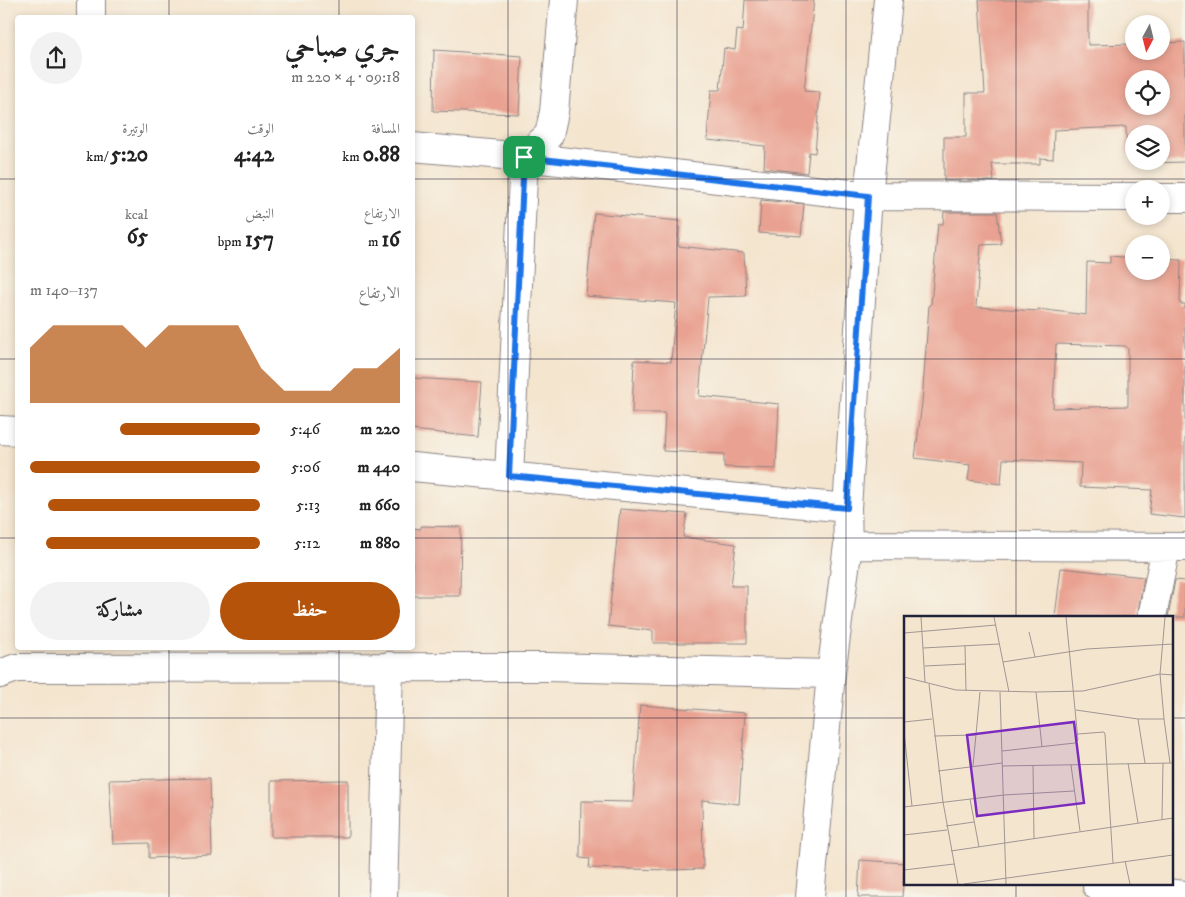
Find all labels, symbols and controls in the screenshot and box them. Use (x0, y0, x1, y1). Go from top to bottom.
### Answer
north arrow (1125, 15, 1170, 60)
map controls (1125, 15, 1170, 280)
text: جري صباحي (285, 30, 400, 65)
button: share (30, 32, 82, 84)
text: 09:18 · 4 × 220 m (291, 67, 400, 87)
button: locate (1125, 70, 1170, 115)
text: الوتيرة (122, 120, 148, 138)
text: الوقت (247, 120, 274, 138)
text: المسافة (371, 120, 400, 138)
button: layers (1125, 125, 1170, 170)
pin (503, 136, 545, 178)
text: 5:20 (110, 142, 148, 168)
text: 4:42 (234, 142, 274, 168)
text: 0.88 (363, 142, 400, 168)
icon: arrive (510, 143, 538, 171)
text: /km (86, 148, 110, 166)
text: km (342, 148, 363, 166)
button: + (1125, 180, 1170, 225)
text: النبض (245, 205, 274, 223)
text: الارتفاع (364, 205, 400, 223)
text: kcal (125, 206, 148, 224)
text: 65 (127, 224, 148, 250)
text: 157 (245, 227, 274, 253)
text: 16 (381, 227, 400, 253)
text: bpm (218, 233, 245, 251)
text: m (368, 233, 381, 251)
button: − (1125, 235, 1170, 280)
text: 137–140 m (30, 280, 98, 300)
text: الارتفاع (358, 283, 400, 303)
text: 5:46 (290, 419, 320, 439)
text: 220 m (360, 419, 400, 439)
text: 5:06 (291, 457, 320, 477)
text: 440 m (358, 457, 400, 477)
text: 5:13 (296, 495, 320, 515)
text: 660 m (359, 495, 400, 515)
text: 5:12 (294, 533, 320, 553)
text: 880 m (360, 533, 400, 553)
button: مشاركة (30, 582, 210, 640)
button: حفظ (220, 582, 400, 640)
inset map (904, 616, 1172, 884)

